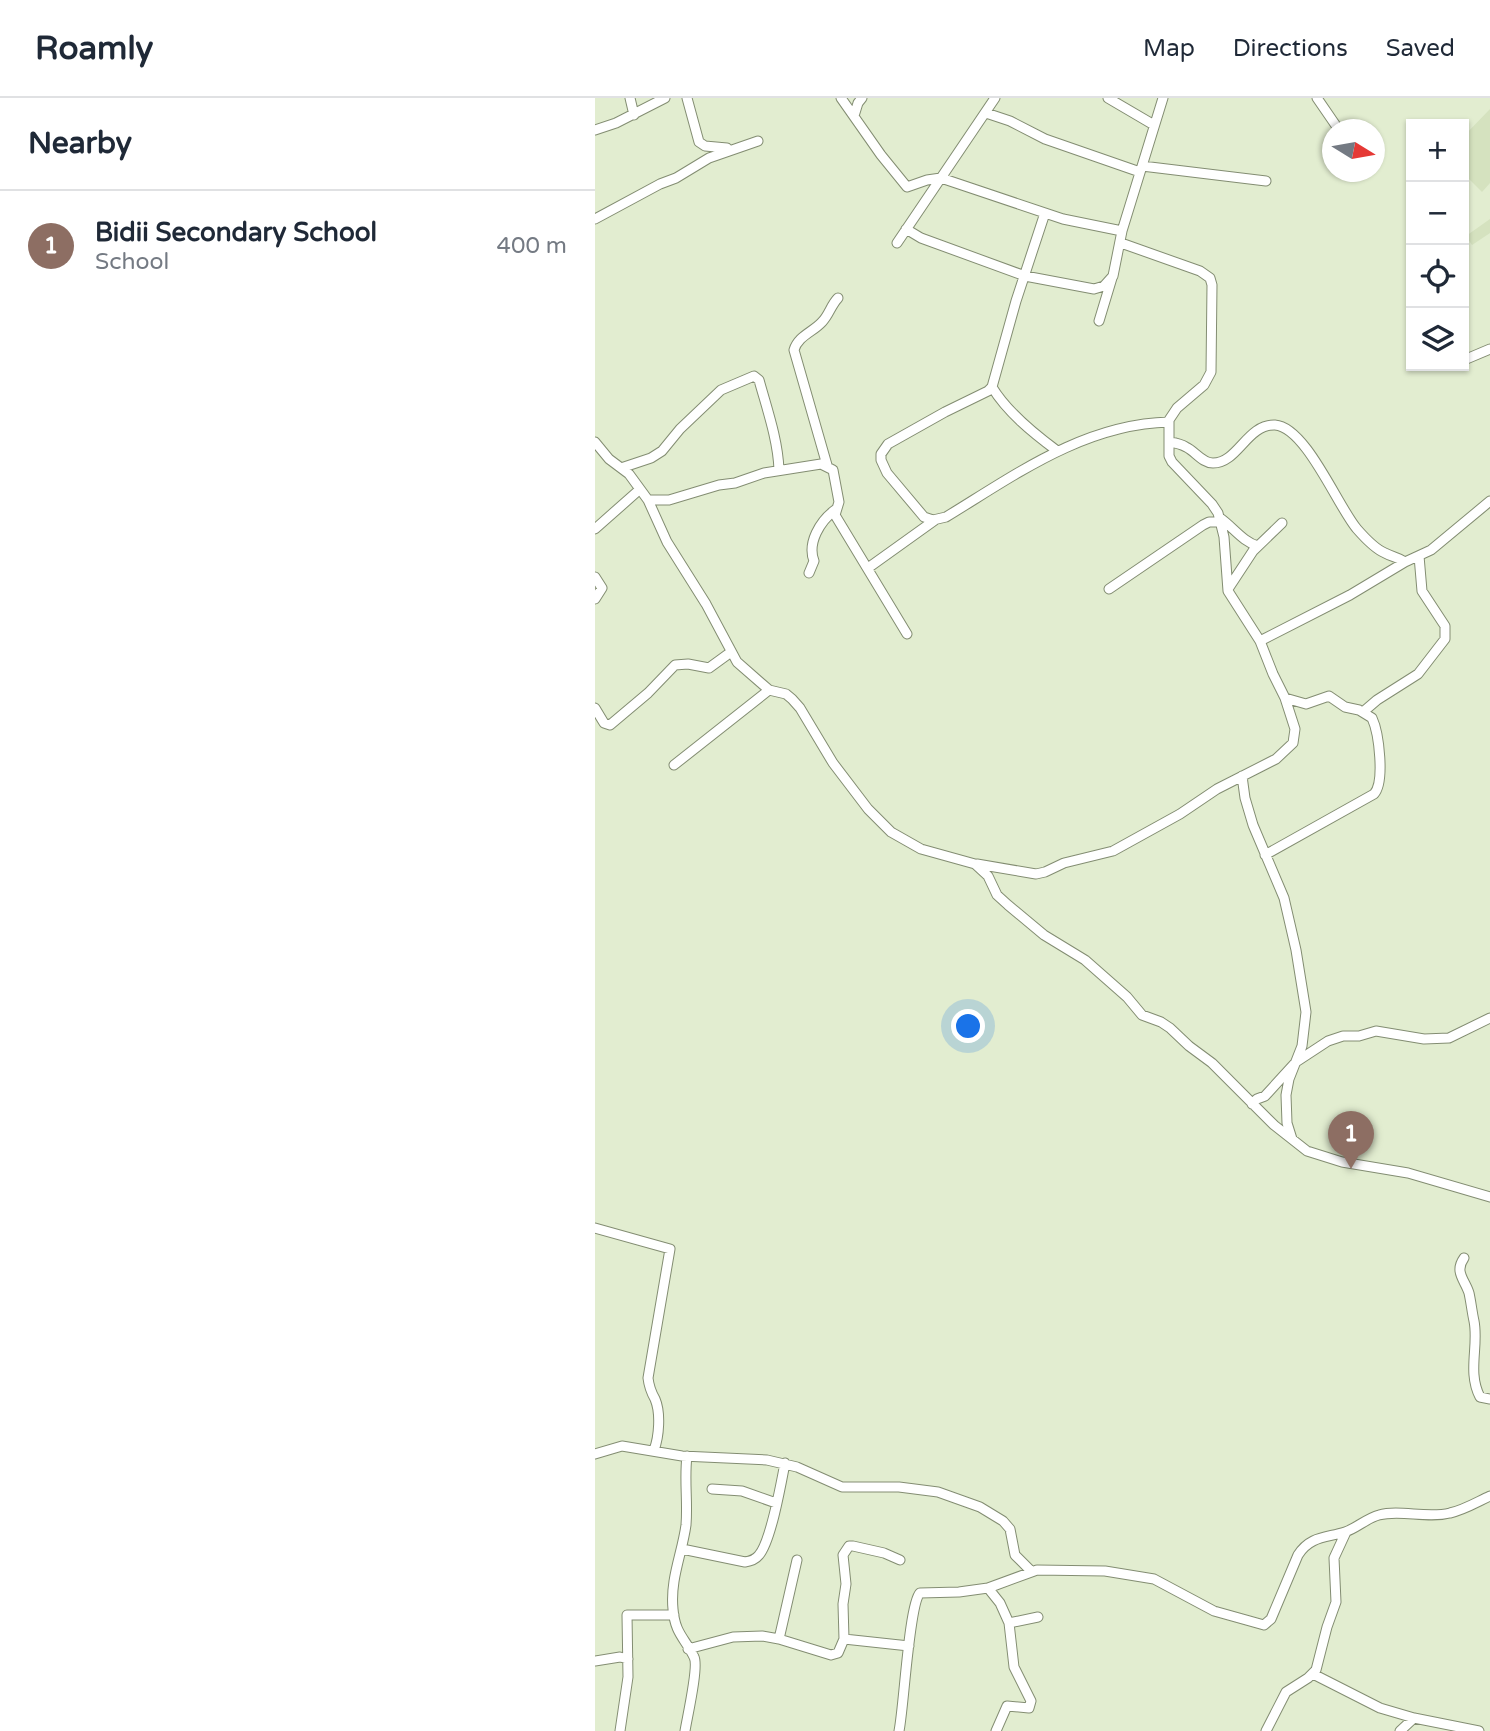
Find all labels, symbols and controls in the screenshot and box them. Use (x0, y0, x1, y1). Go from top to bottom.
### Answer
text: Roamly (35, 29, 153, 68)
text: Map (1143, 34, 1195, 63)
text: Directions (1233, 34, 1348, 63)
text: Saved (1386, 34, 1455, 63)
north arrow (1322, 119, 1385, 182)
map controls (1406, 119, 1469, 371)
button: + (1406, 119, 1469, 182)
text: Nearby (28, 125, 132, 162)
button: − (1406, 182, 1469, 245)
text: Bidii Secondary School (95, 217, 377, 248)
text: 1 (44, 232, 58, 260)
text: 400 m (497, 232, 567, 260)
button: locate (1406, 245, 1469, 308)
text: School (95, 248, 169, 276)
button: layers (1406, 308, 1469, 371)
your location (951, 1009, 985, 1043)
pin: 1 (1328, 1111, 1374, 1169)

